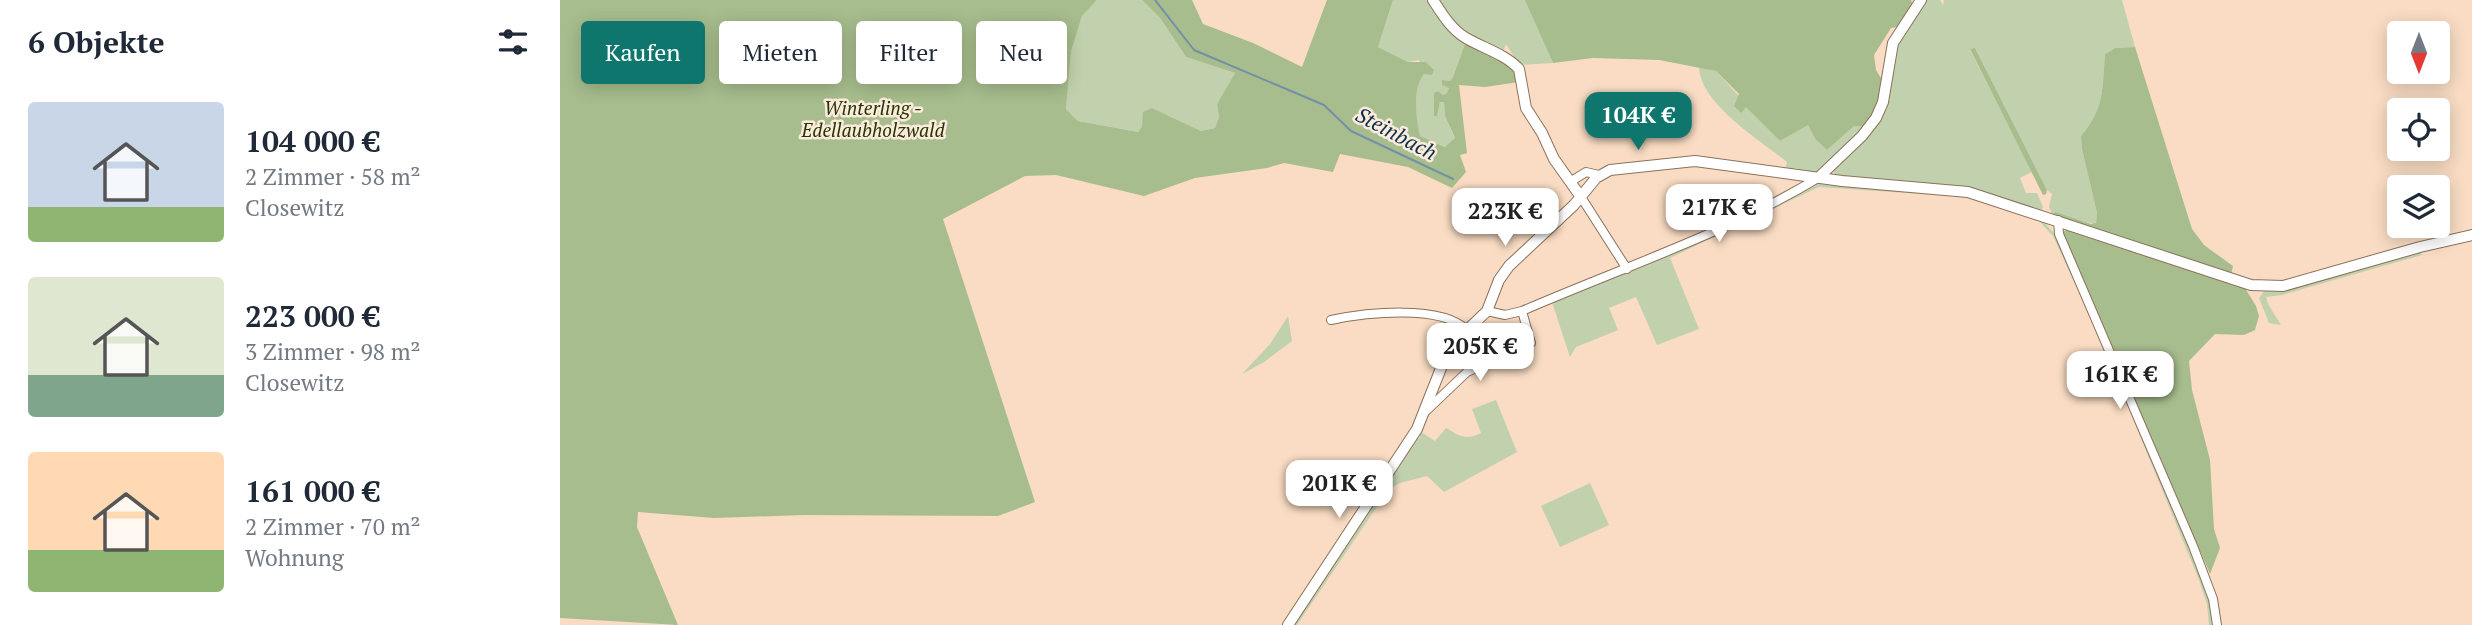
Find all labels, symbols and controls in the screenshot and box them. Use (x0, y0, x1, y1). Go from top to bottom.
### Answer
chip: Kaufen (581, 21, 705, 84)
chip: Mieten (719, 21, 842, 84)
chip: Filter (856, 21, 962, 84)
chip: Neu (976, 21, 1067, 84)
north arrow (2387, 21, 2450, 84)
map controls (2387, 21, 2450, 238)
text: 6 Objekte (28, 22, 165, 62)
icon: filters (494, 23, 532, 61)
pin: 104K € (1581, 92, 1695, 152)
park label: Winterling - Edellaubholzwald (800, 95, 945, 142)
button: locate (2387, 98, 2450, 161)
text: 104K € (1601, 99, 1675, 130)
water label: Steinbach (1351, 100, 1442, 166)
text: 104 000 € (245, 121, 380, 161)
icon: home (84, 130, 168, 214)
text: 2 Zimmer · 58 m² (245, 161, 420, 192)
button: layers (2387, 175, 2450, 238)
pin: 217K € (1662, 184, 1776, 244)
pin: 223K € (1448, 188, 1562, 248)
text: 217K € (1682, 191, 1756, 222)
text: Closewitz (245, 192, 344, 223)
text: 223K € (1468, 195, 1542, 226)
text: 223 000 € (245, 296, 380, 336)
icon: home (84, 305, 168, 389)
pin: 205K € (1423, 324, 1537, 383)
text: 205K € (1443, 330, 1517, 361)
text: 3 Zimmer · 98 m² (245, 336, 420, 367)
pin: 161K € (2063, 352, 2177, 411)
text: 161K € (2083, 358, 2157, 389)
text: Closewitz (245, 367, 344, 398)
pin: 201K € (1282, 461, 1396, 520)
text: 201K € (1302, 467, 1376, 498)
text: 161 000 € (245, 471, 380, 511)
icon: home (84, 480, 168, 564)
text: 2 Zimmer · 70 m² (245, 511, 420, 542)
text: Wohnung (245, 542, 344, 573)

